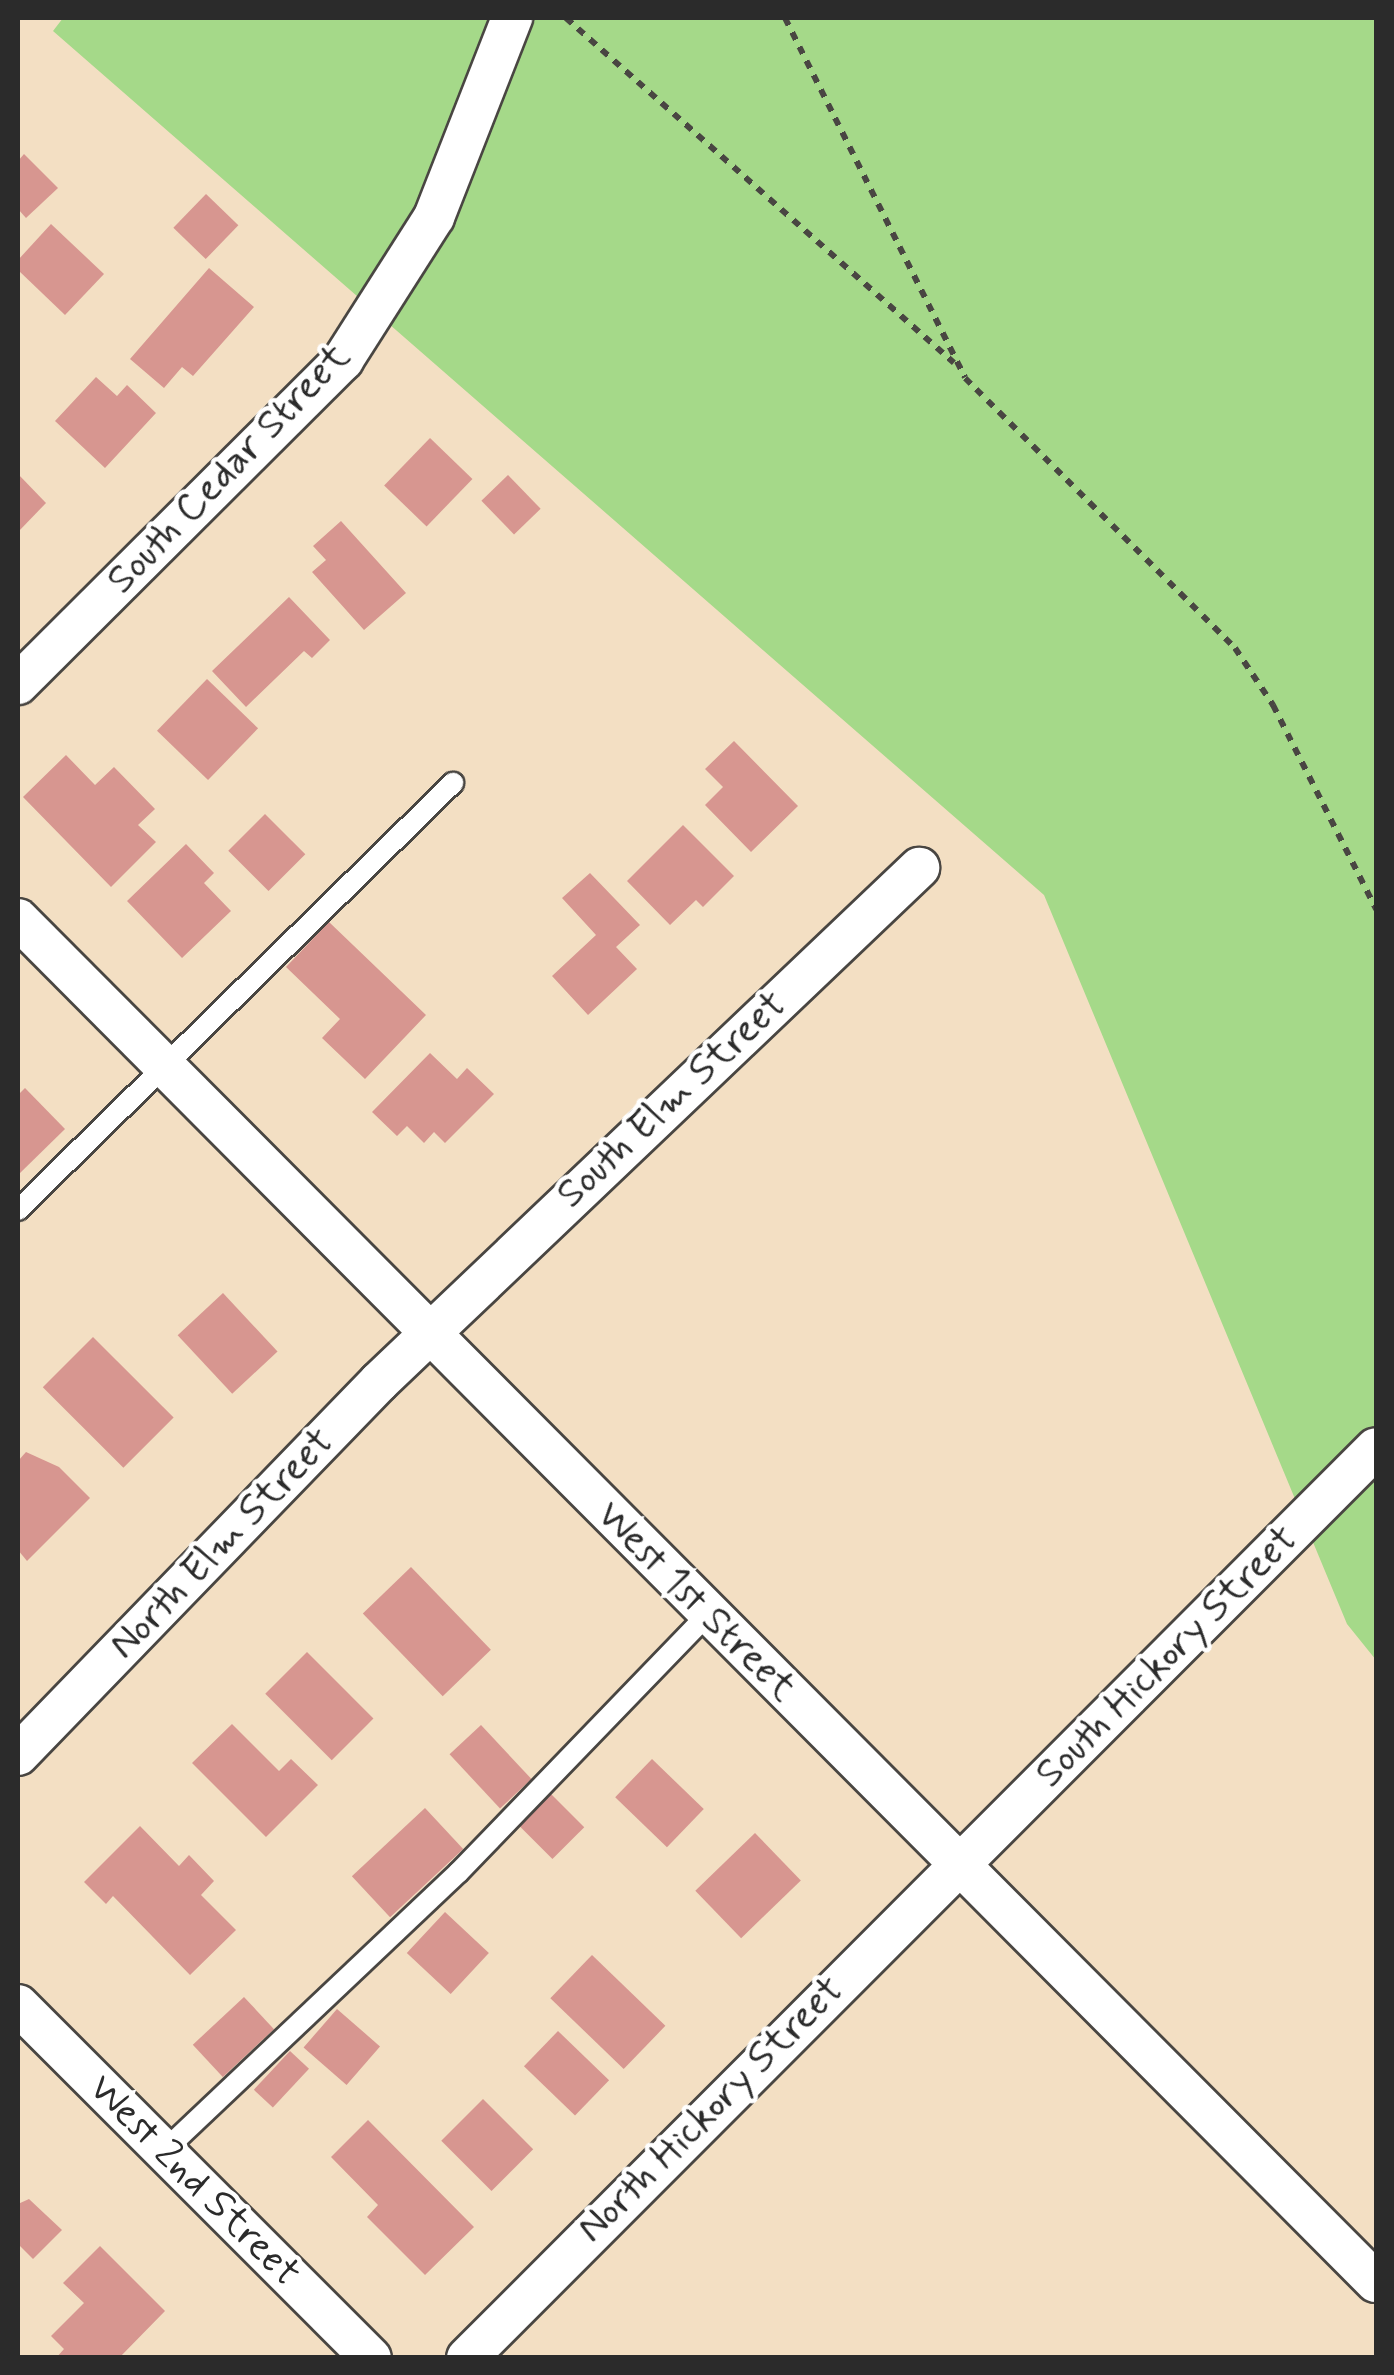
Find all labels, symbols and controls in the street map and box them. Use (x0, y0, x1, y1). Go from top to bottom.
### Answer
street label: South Cedar Street (97, 334, 361, 604)
street label: South Elm Street (548, 982, 796, 1218)
street label: North Elm Street (100, 1419, 344, 1669)
street label: West 1st Street (586, 1492, 806, 1712)
street label: South Hickory Street (1027, 1517, 1307, 1797)
street label: North Hickory Street (569, 1968, 853, 2252)
street label: West 2nd Street (79, 2066, 309, 2296)

